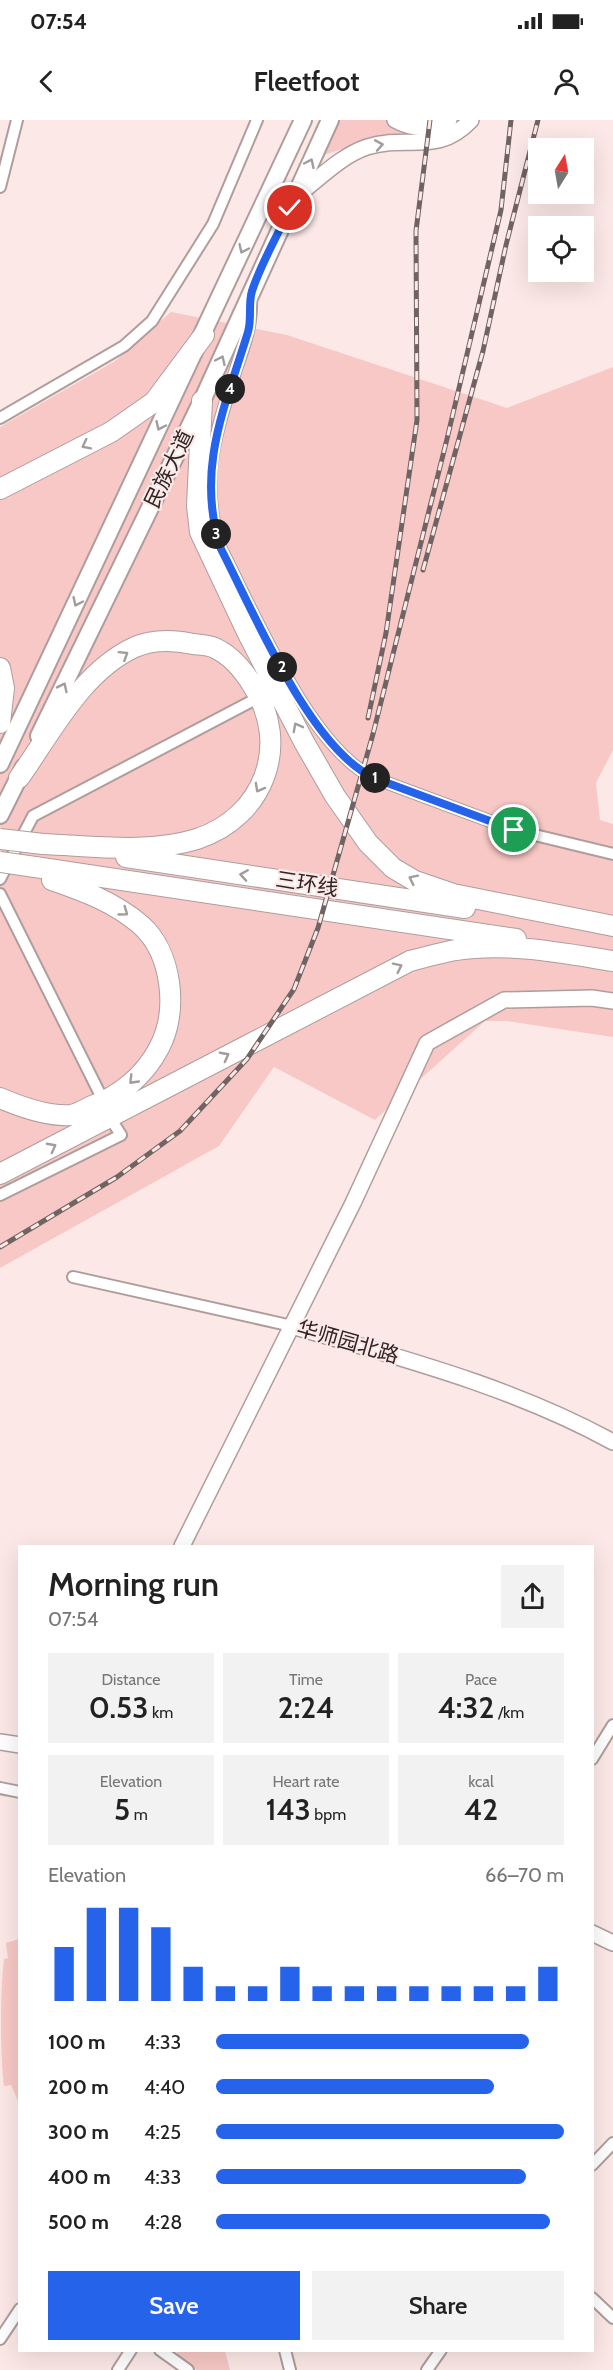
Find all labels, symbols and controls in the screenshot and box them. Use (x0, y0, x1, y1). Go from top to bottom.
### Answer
text: 07:54 (30, 8, 87, 35)
icon: back (30, 65, 63, 98)
text: Fleetfoot (253, 65, 360, 98)
icon: person (550, 65, 583, 98)
north arrow (528, 138, 594, 204)
map controls (528, 138, 594, 282)
one-way arrow (374, 139, 384, 152)
one-way arrow (303, 159, 315, 170)
pin (264, 182, 315, 233)
icon: check (273, 191, 306, 224)
button: locate (528, 216, 594, 282)
one-way arrow (239, 243, 251, 254)
one-way arrow (213, 355, 225, 366)
pin: 4 (215, 374, 245, 404)
text: 4 (225, 379, 235, 398)
one-way arrow (156, 420, 168, 431)
street label: 民族大道 (139, 426, 198, 512)
one-way arrow (82, 437, 93, 449)
pin: 3 (201, 519, 231, 549)
text: 3 (212, 524, 220, 543)
one-way arrow (72, 596, 84, 607)
one-way arrow (118, 650, 128, 662)
pin: 2 (267, 652, 297, 682)
text: 2 (278, 657, 286, 676)
one-way arrow (56, 682, 68, 693)
one-way arrow (292, 723, 304, 734)
pin: 1 (360, 763, 390, 793)
text: 1 (372, 768, 378, 787)
one-way arrow (255, 782, 266, 792)
pin (488, 804, 539, 855)
icon: arrive (497, 813, 530, 846)
street label: 三环线 (274, 866, 340, 901)
one-way arrow (239, 869, 248, 881)
one-way arrow (409, 875, 420, 887)
one-way arrow (117, 905, 128, 916)
one-way arrow (391, 962, 402, 974)
one-way arrow (218, 1052, 229, 1063)
one-way arrow (129, 1074, 140, 1084)
one-way arrow (45, 1143, 56, 1154)
street label: 华师园北路 (294, 1315, 402, 1368)
text: Morning run (48, 1564, 219, 1604)
button: share (501, 1565, 564, 1628)
text: 07:54 (48, 1607, 98, 1631)
text: Distance (102, 1670, 160, 1689)
text: Time (289, 1670, 323, 1689)
text: Pace (465, 1670, 497, 1689)
text: 0.53 (89, 1689, 148, 1726)
text: 2:24 (278, 1689, 334, 1726)
text: 4:32 (438, 1689, 494, 1726)
text: km (148, 1703, 173, 1722)
text: /km (494, 1703, 524, 1722)
text: Elevation (100, 1772, 162, 1791)
text: Heart rate (273, 1772, 339, 1791)
text: kcal (468, 1772, 494, 1791)
text: 5 (114, 1791, 130, 1828)
text: 143 (266, 1791, 311, 1828)
text: 42 (464, 1791, 498, 1828)
text: m (130, 1805, 148, 1824)
text: bpm (311, 1805, 346, 1824)
text: Elevation (48, 1863, 126, 1887)
text: 66–70 m (485, 1863, 564, 1887)
text: 100 m (48, 2030, 106, 2054)
text: 4:33 (144, 2030, 181, 2054)
text: 200 m (48, 2075, 109, 2099)
text: 4:40 (144, 2075, 185, 2099)
text: 300 m (48, 2120, 109, 2144)
text: 4:25 (144, 2120, 181, 2144)
text: 400 m (48, 2165, 111, 2189)
text: 4:33 (144, 2165, 181, 2189)
text: 500 m (48, 2210, 109, 2234)
text: 4:28 (144, 2210, 182, 2234)
button: Save (48, 2271, 300, 2340)
button: Share (312, 2271, 564, 2340)

